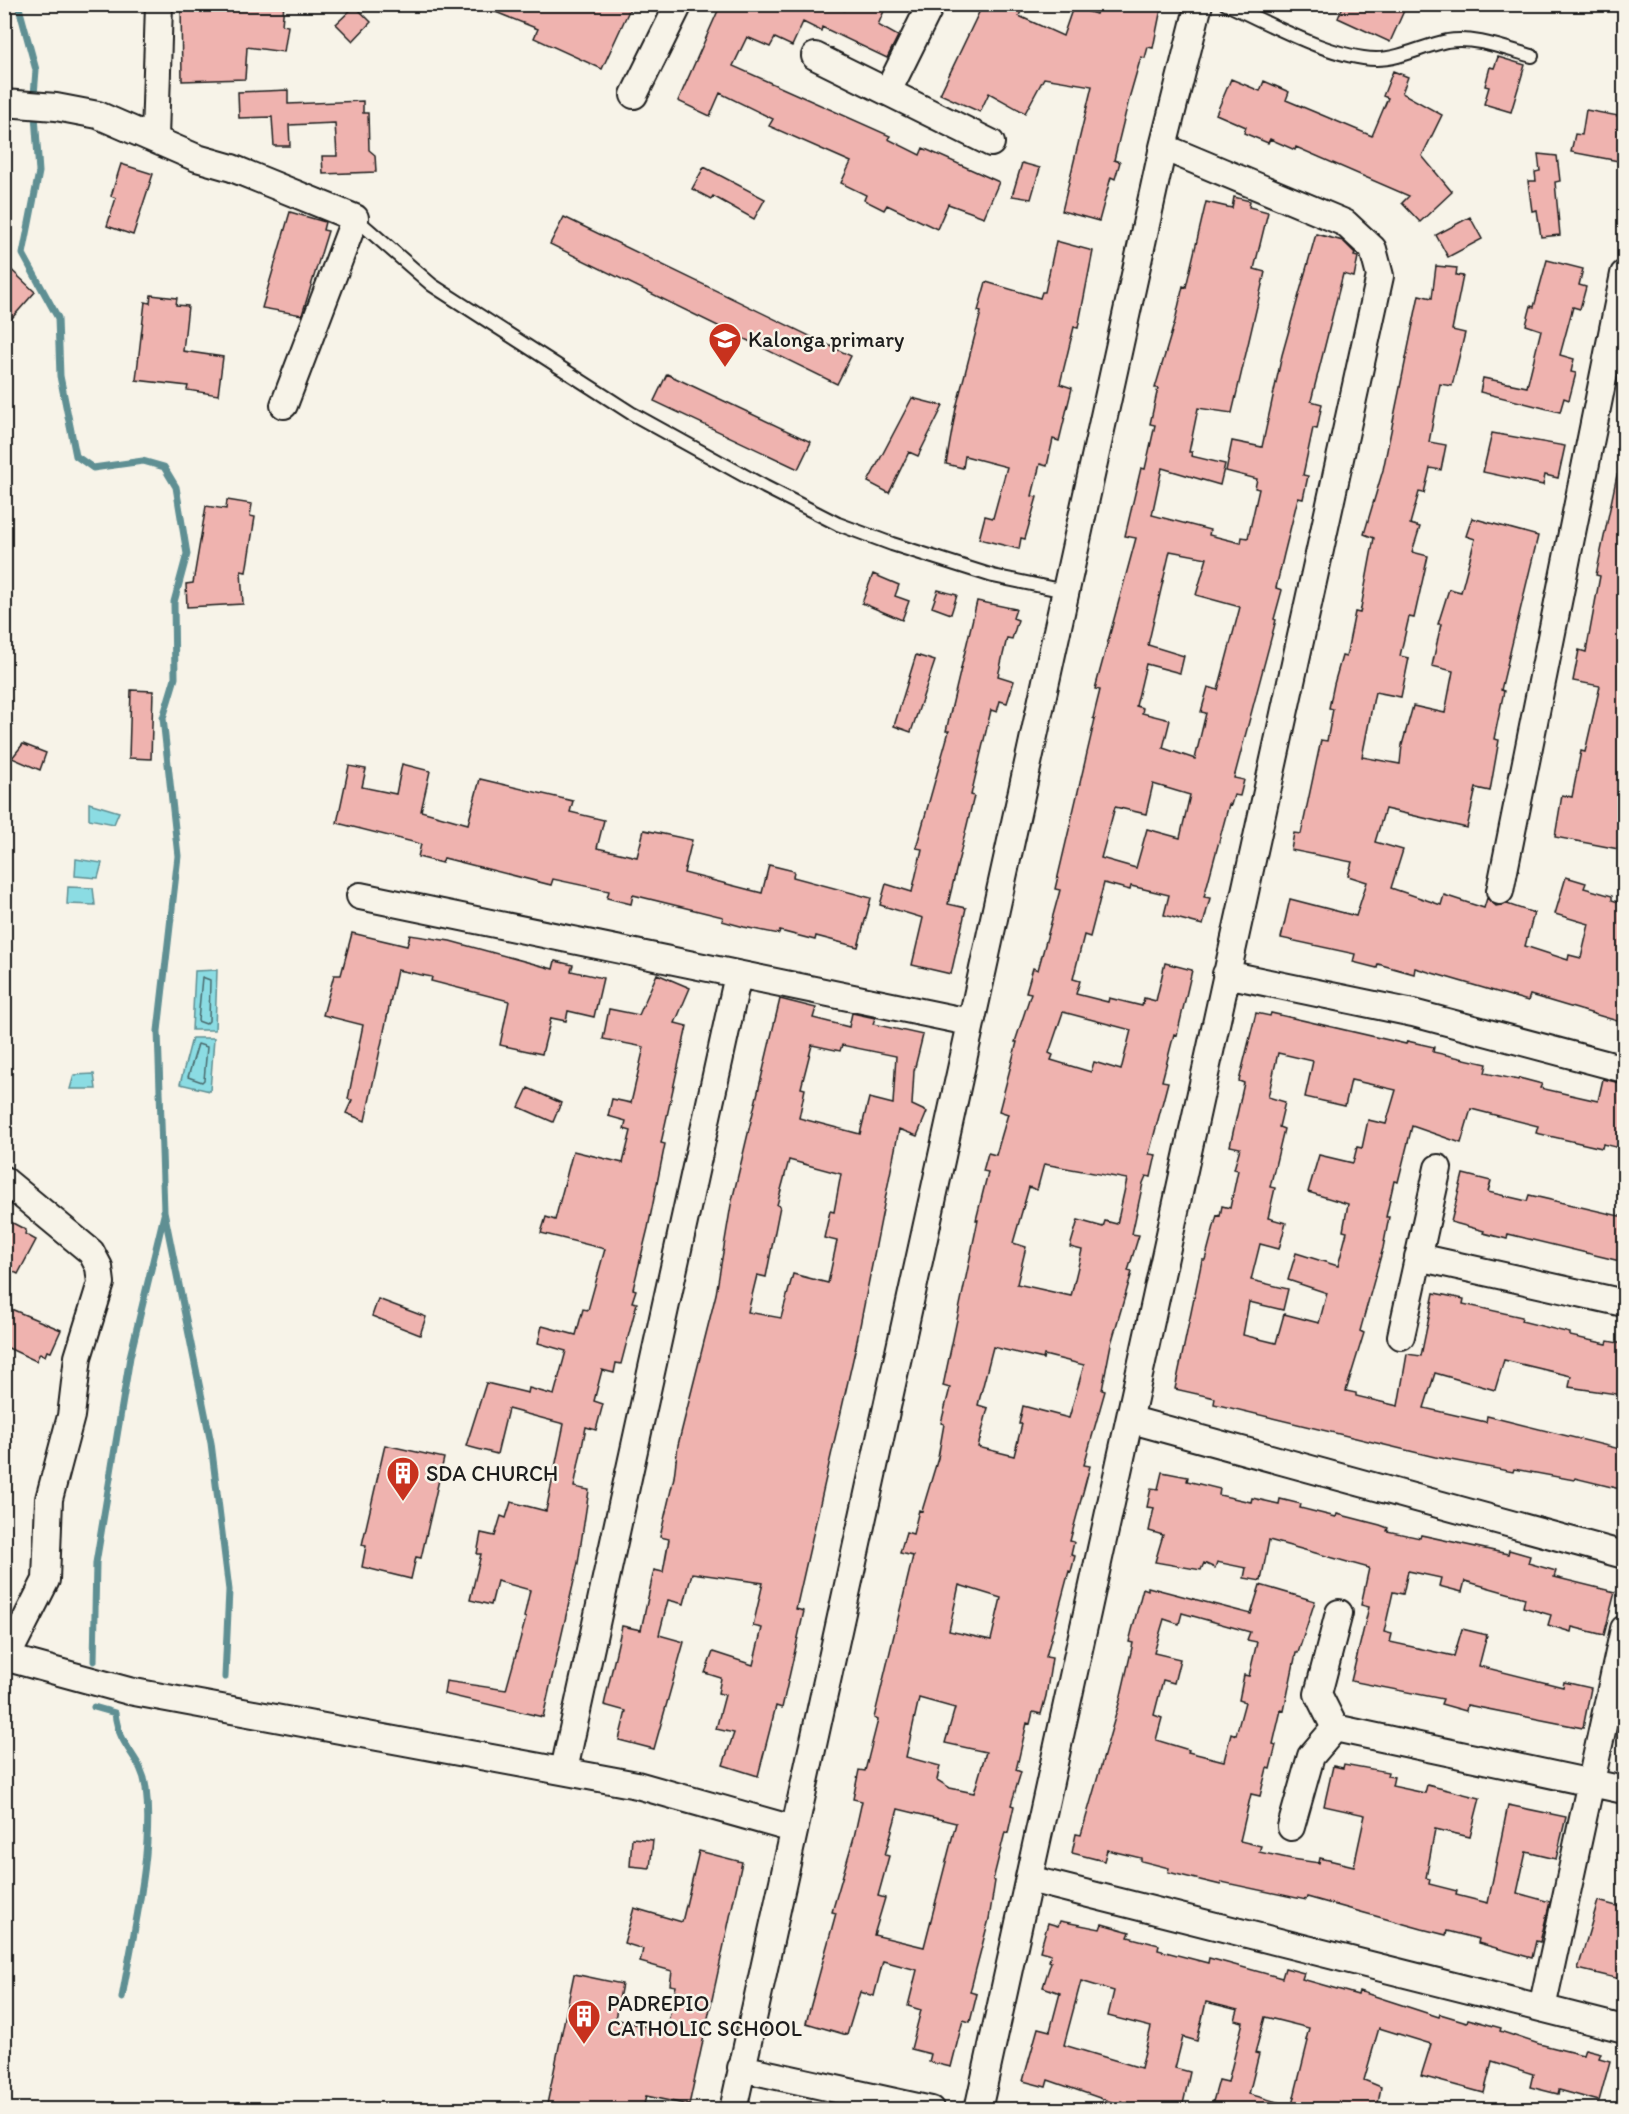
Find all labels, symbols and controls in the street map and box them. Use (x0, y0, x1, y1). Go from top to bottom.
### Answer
school or university icon: Kalonga primary (707, 321, 743, 368)
place label: Kalonga primary (748, 326, 905, 353)
building icon: SDA CHURCH (385, 1455, 421, 1502)
place label: SDA CHURCH (426, 1460, 558, 1487)
place label: PADREPIO CATHOLIC SCHOOL (607, 1990, 802, 2042)
building icon: PADREPIO CATHOLIC SCHOOL (566, 1998, 602, 2045)

